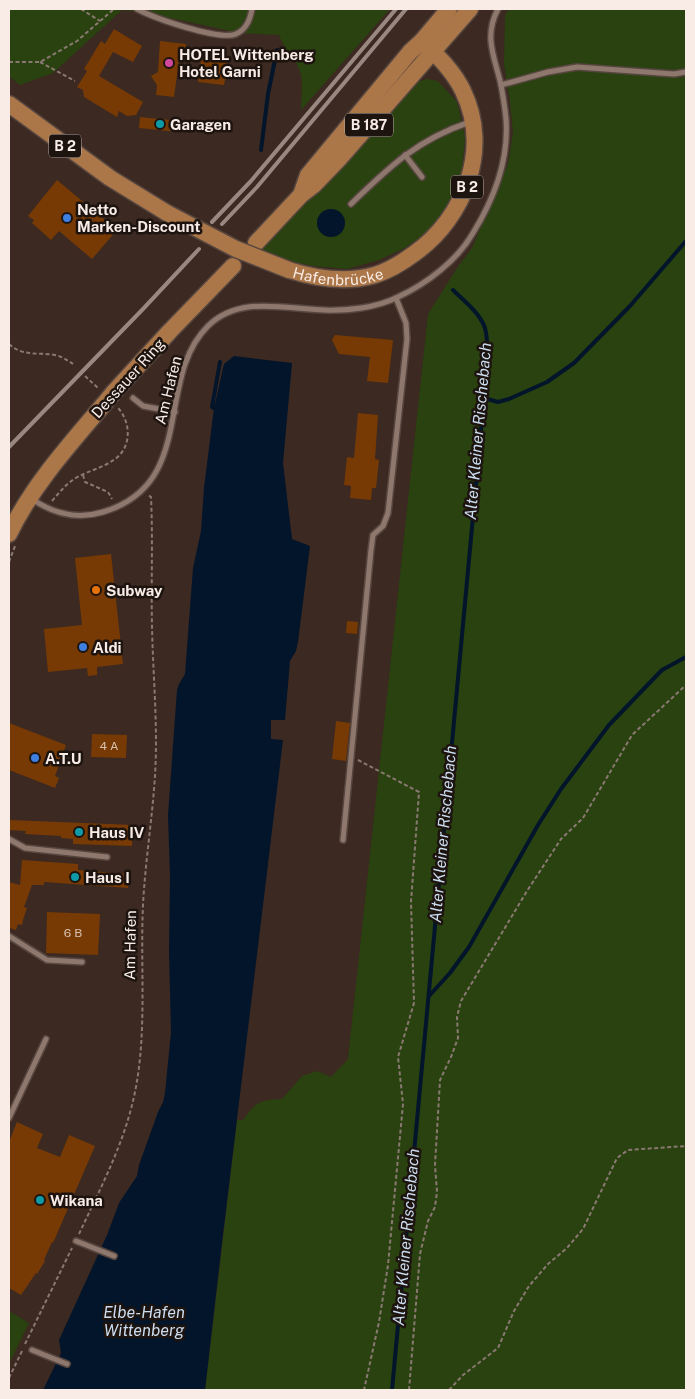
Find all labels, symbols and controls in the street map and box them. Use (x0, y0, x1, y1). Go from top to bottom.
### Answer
place label: HOTEL Wittenberg Hotel Garni (179, 46, 314, 80)
marker: HOTEL Wittenberg Hotel Garni (163, 57, 175, 69)
road number: B 187 (345, 114, 393, 136)
place label: Garagen (170, 116, 231, 133)
marker: Garagen (154, 118, 166, 130)
road number: B 2 (49, 134, 81, 158)
road number: B 2 (451, 176, 483, 198)
place label: Netto Marken-Discount (77, 201, 200, 235)
marker: Netto Marken-Discount (61, 212, 73, 224)
street label: Hafenbrücke (291, 263, 385, 288)
street label: Dessauer Ring (88, 335, 168, 421)
water label: Alter Kleiner Rischebach (461, 342, 495, 520)
street label: Am Hafen (151, 354, 185, 426)
place label: Subway (106, 582, 163, 599)
marker: Subway (90, 584, 102, 596)
place label: Aldi (93, 639, 122, 656)
marker: Aldi (77, 641, 89, 653)
house number: 4 A (100, 739, 119, 753)
water label: Alter Kleiner Rischebach (426, 745, 460, 923)
place label: A.T.U (45, 750, 82, 767)
marker: A.T.U (29, 752, 41, 764)
place label: Haus IV (89, 824, 145, 841)
marker: Haus IV (73, 826, 85, 838)
place label: Haus I (85, 869, 130, 886)
marker: Haus I (69, 871, 81, 883)
street label: Am Hafen (121, 910, 139, 980)
house number: 6 B (64, 926, 82, 940)
water label: Alter Kleiner Rischebach (389, 1148, 423, 1326)
place label: Wikana (50, 1192, 103, 1209)
marker: Wikana (34, 1194, 46, 1206)
water label: Elbe-Hafen Wittenberg (103, 1303, 185, 1340)

